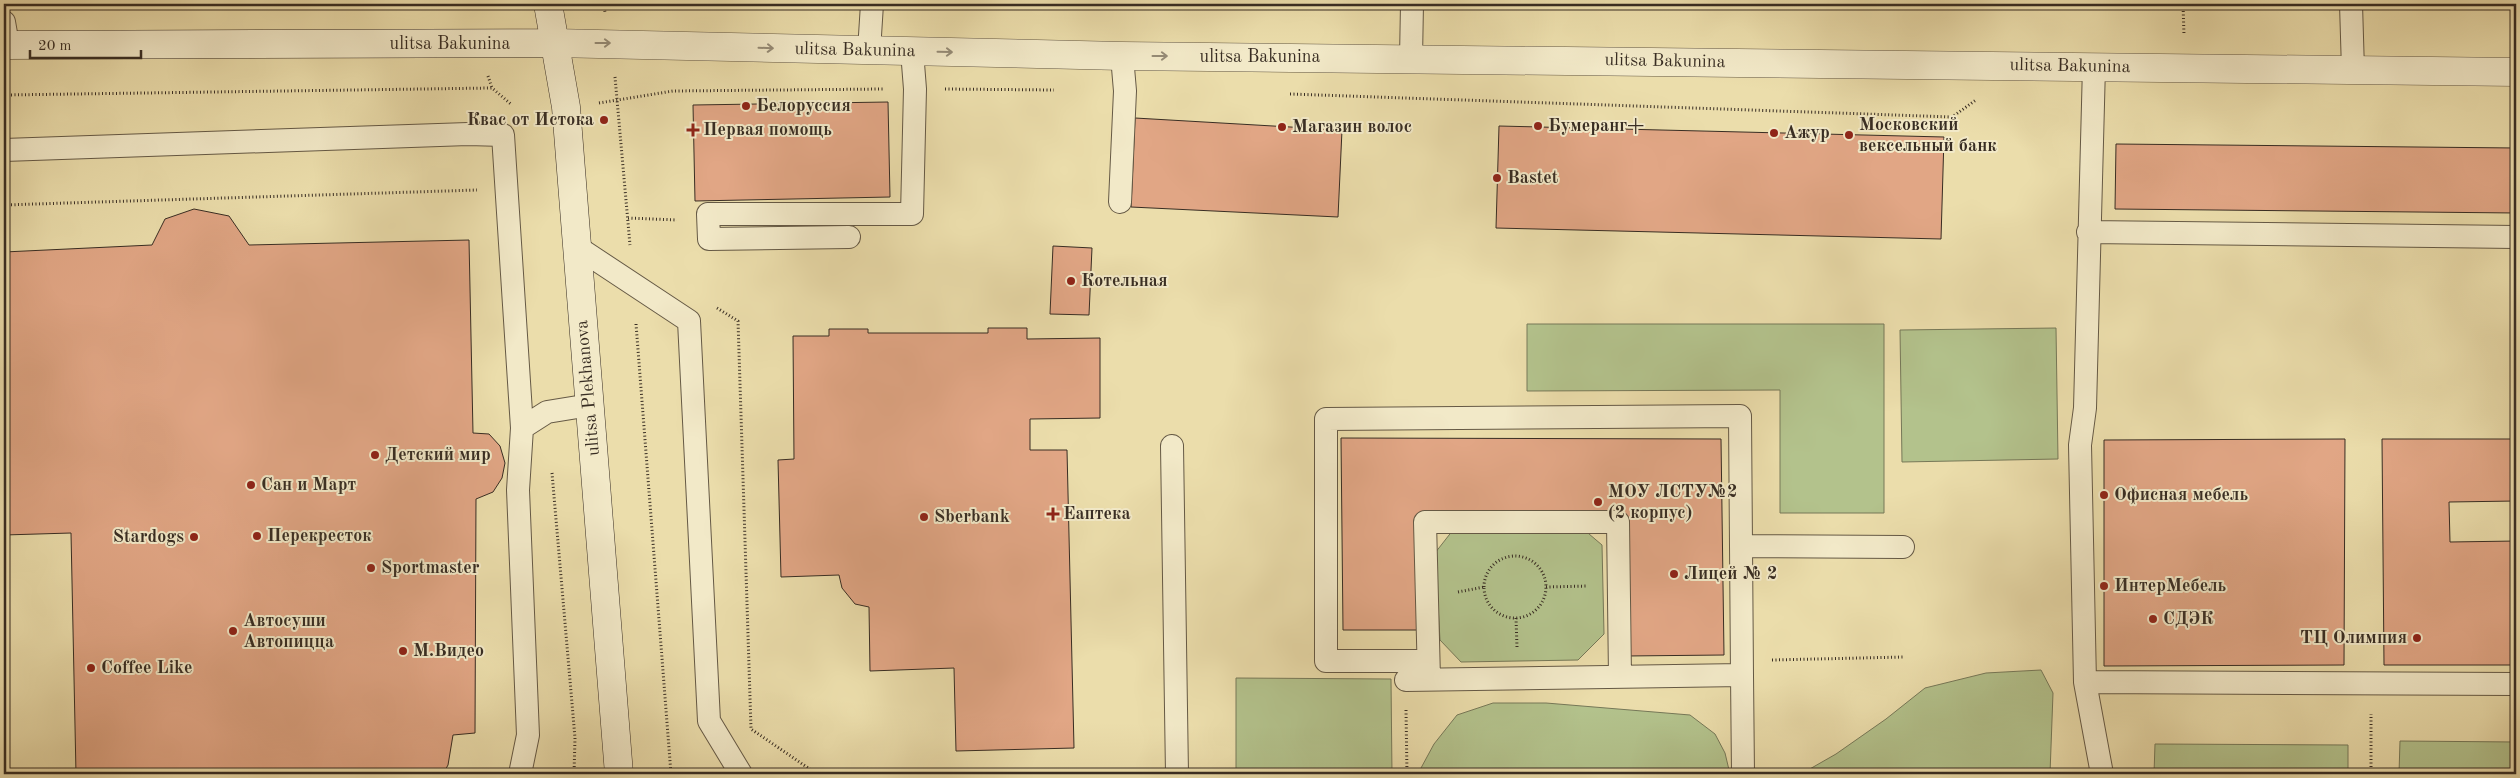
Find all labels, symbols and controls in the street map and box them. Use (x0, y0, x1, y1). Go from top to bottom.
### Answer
scale bar (30, 28, 141, 60)
street label: ulitsa Bakunina (390, 35, 511, 53)
one-way arrow (594, 38, 611, 48)
text: 20 m (38, 39, 72, 54)
street label: ulitsa Bakunina (794, 40, 916, 60)
one-way arrow (757, 43, 773, 52)
one-way arrow (937, 47, 953, 57)
street label: ulitsa Bakunina (1200, 48, 1321, 66)
one-way arrow (1152, 51, 1168, 61)
street label: ulitsa Bakunina (1604, 51, 1726, 71)
street label: ulitsa Bakunina (2009, 56, 2131, 76)
place label: Белоруссия (756, 97, 851, 115)
marker: Белоруссия (740, 100, 752, 112)
place label: Квас от Истока (467, 111, 594, 129)
marker: Квас от Истока (598, 114, 610, 126)
place label: Московский вексельный банк (1859, 116, 1997, 155)
place label: Бумеранг+ (1548, 117, 1644, 135)
place label: Магазин волос (1292, 118, 1412, 136)
marker: Бумеранг+ (1532, 120, 1544, 132)
place label: Первая помощь (703, 121, 832, 139)
marker: Магазин волос (1276, 121, 1288, 133)
marker: Первая помощь (687, 124, 699, 136)
place label: Ажур (1784, 124, 1830, 142)
marker: Ажур (1768, 127, 1780, 139)
marker: Московский вексельный банк (1843, 129, 1855, 141)
place label: Bastet (1507, 169, 1559, 187)
marker: Bastet (1491, 172, 1503, 184)
place label: Котельная (1081, 272, 1168, 290)
marker: Котельная (1065, 275, 1077, 287)
street label: ulitsa Plekhanova (573, 319, 603, 457)
place label: Детский мир (385, 446, 491, 464)
marker: Детский мир (369, 449, 381, 461)
place label: Сан и Март (261, 476, 357, 494)
marker: Сан и Март (245, 479, 257, 491)
place label: МОУ ЛСТУ№2 (2 корпус) (1608, 483, 1738, 522)
place label: Офисная мебель (2114, 486, 2248, 505)
marker: Офисная мебель (2098, 489, 2110, 501)
marker: МОУ ЛСТУ№2 (2 корпус) (1592, 496, 1604, 508)
place label: Еаптека (1063, 505, 1131, 523)
place label: Sberbank (934, 508, 1010, 526)
marker: Еаптека (1047, 508, 1059, 520)
marker: Sberbank (918, 511, 930, 523)
place label: Перекресток (267, 527, 372, 545)
place label: Stardogs (113, 528, 184, 546)
marker: Перекресток (251, 530, 263, 542)
marker: Stardogs (188, 531, 200, 543)
place label: Sportmaster (381, 559, 480, 577)
marker: Sportmaster (365, 562, 377, 574)
place label: Лицей № 2 (1684, 565, 1777, 583)
marker: Лицей № 2 (1668, 568, 1680, 580)
place label: ИнтерМебель (2114, 577, 2227, 595)
marker: ИнтерМебель (2098, 580, 2110, 592)
place label: СДЭК (2163, 610, 2213, 628)
place label: Автосуши Автопицца (243, 612, 334, 651)
marker: СДЭК (2147, 613, 2159, 625)
marker: Автосуши Автопицца (227, 625, 239, 637)
place label: ТЦ Олимпия (2300, 629, 2407, 647)
marker: ТЦ Олимпия (2411, 632, 2423, 644)
place label: М.Видео (413, 642, 484, 660)
marker: М.Видео (397, 645, 409, 657)
place label: Coffee Like (101, 659, 193, 677)
marker: Coffee Like (85, 662, 97, 674)

